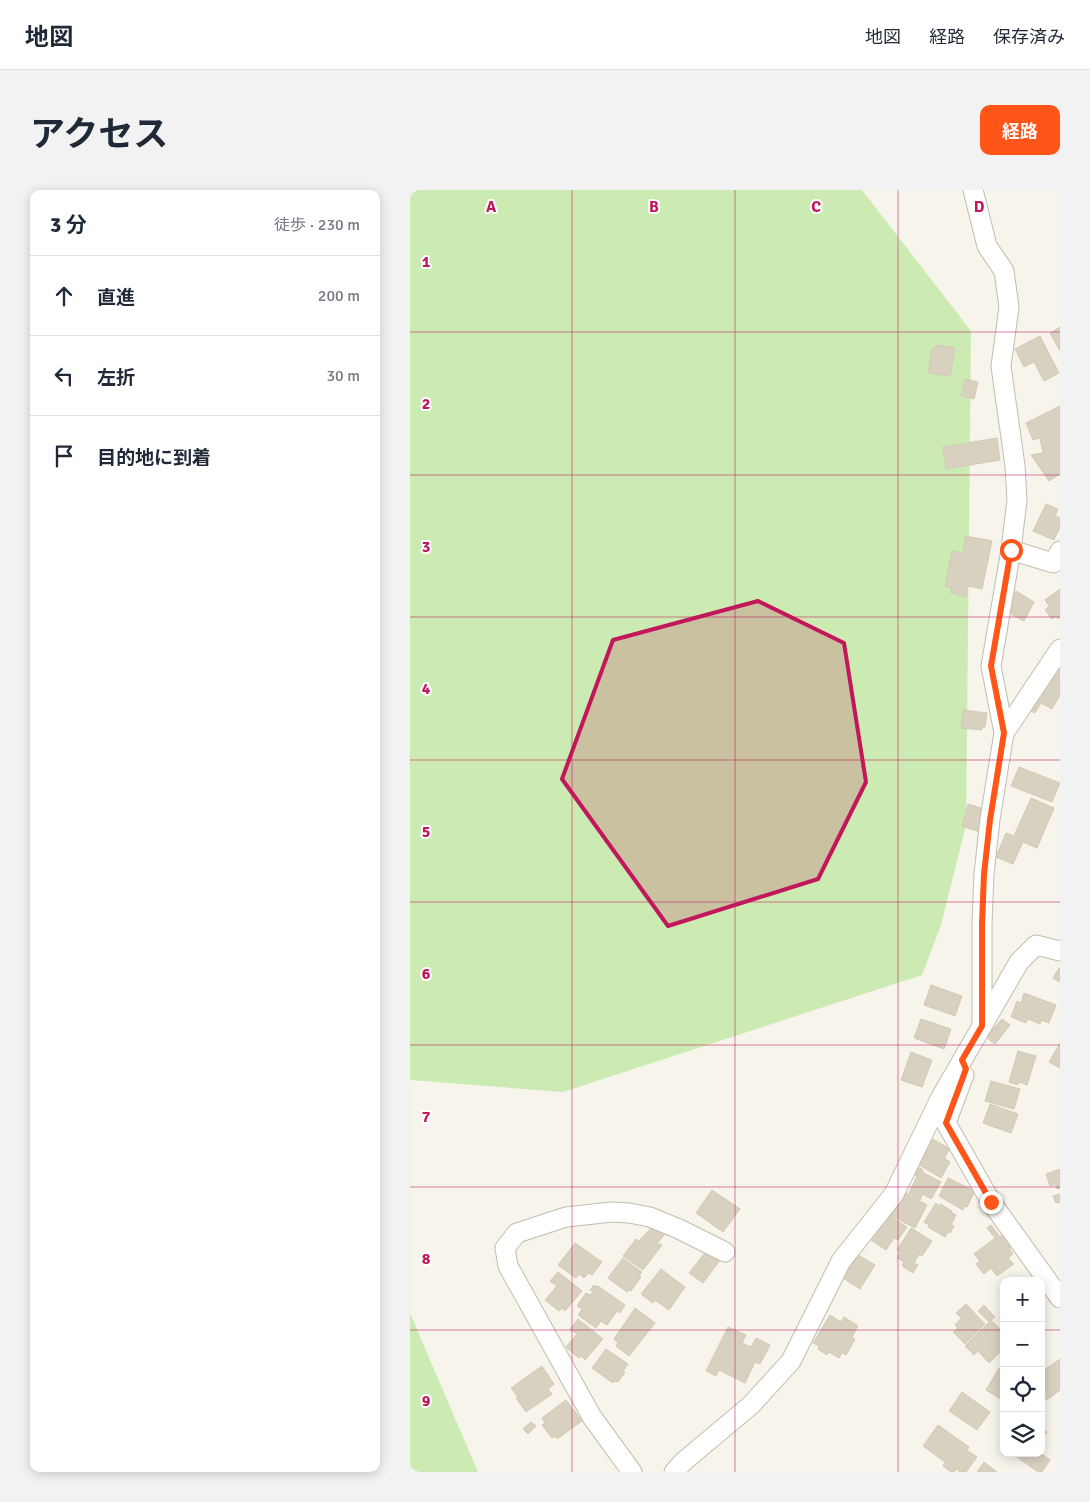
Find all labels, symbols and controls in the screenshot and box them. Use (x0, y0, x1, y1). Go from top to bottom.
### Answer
text: 地図 (25, 22, 73, 52)
text: 地図 (865, 26, 901, 48)
text: 経路 (929, 26, 965, 48)
text: 保存済み (993, 26, 1065, 48)
button: 経路 (980, 105, 1060, 155)
text: アクセス (30, 113, 168, 156)
text: A (486, 197, 497, 217)
text: B (649, 197, 659, 217)
text: C (811, 197, 821, 217)
text: D (974, 197, 985, 217)
text: 3 分 (50, 212, 87, 238)
text: 徒歩 · 230 m (274, 215, 360, 235)
text: 1 (422, 252, 431, 272)
icon: ahead (50, 282, 78, 310)
text: 直進 (97, 286, 135, 310)
text: 200 m (318, 286, 360, 306)
icon: left (50, 362, 78, 390)
text: 左折 (97, 366, 135, 390)
text: 30 m (326, 366, 360, 386)
text: 2 (422, 394, 430, 414)
icon: arrive (50, 442, 78, 470)
text: 目的地に到着 (97, 446, 211, 470)
text: 3 (422, 537, 430, 557)
route start (1000, 539, 1023, 562)
text: 4 (422, 679, 431, 699)
text: 5 (422, 822, 430, 842)
text: 6 (422, 964, 431, 984)
text: 7 (422, 1107, 431, 1127)
route end (980, 1191, 1003, 1214)
text: 8 (422, 1249, 431, 1269)
map controls (1000, 1277, 1045, 1457)
button: + (1000, 1277, 1045, 1322)
button: − (1000, 1322, 1045, 1367)
button: locate (1000, 1367, 1045, 1412)
text: 9 (422, 1391, 431, 1411)
button: layers (1000, 1412, 1045, 1457)

